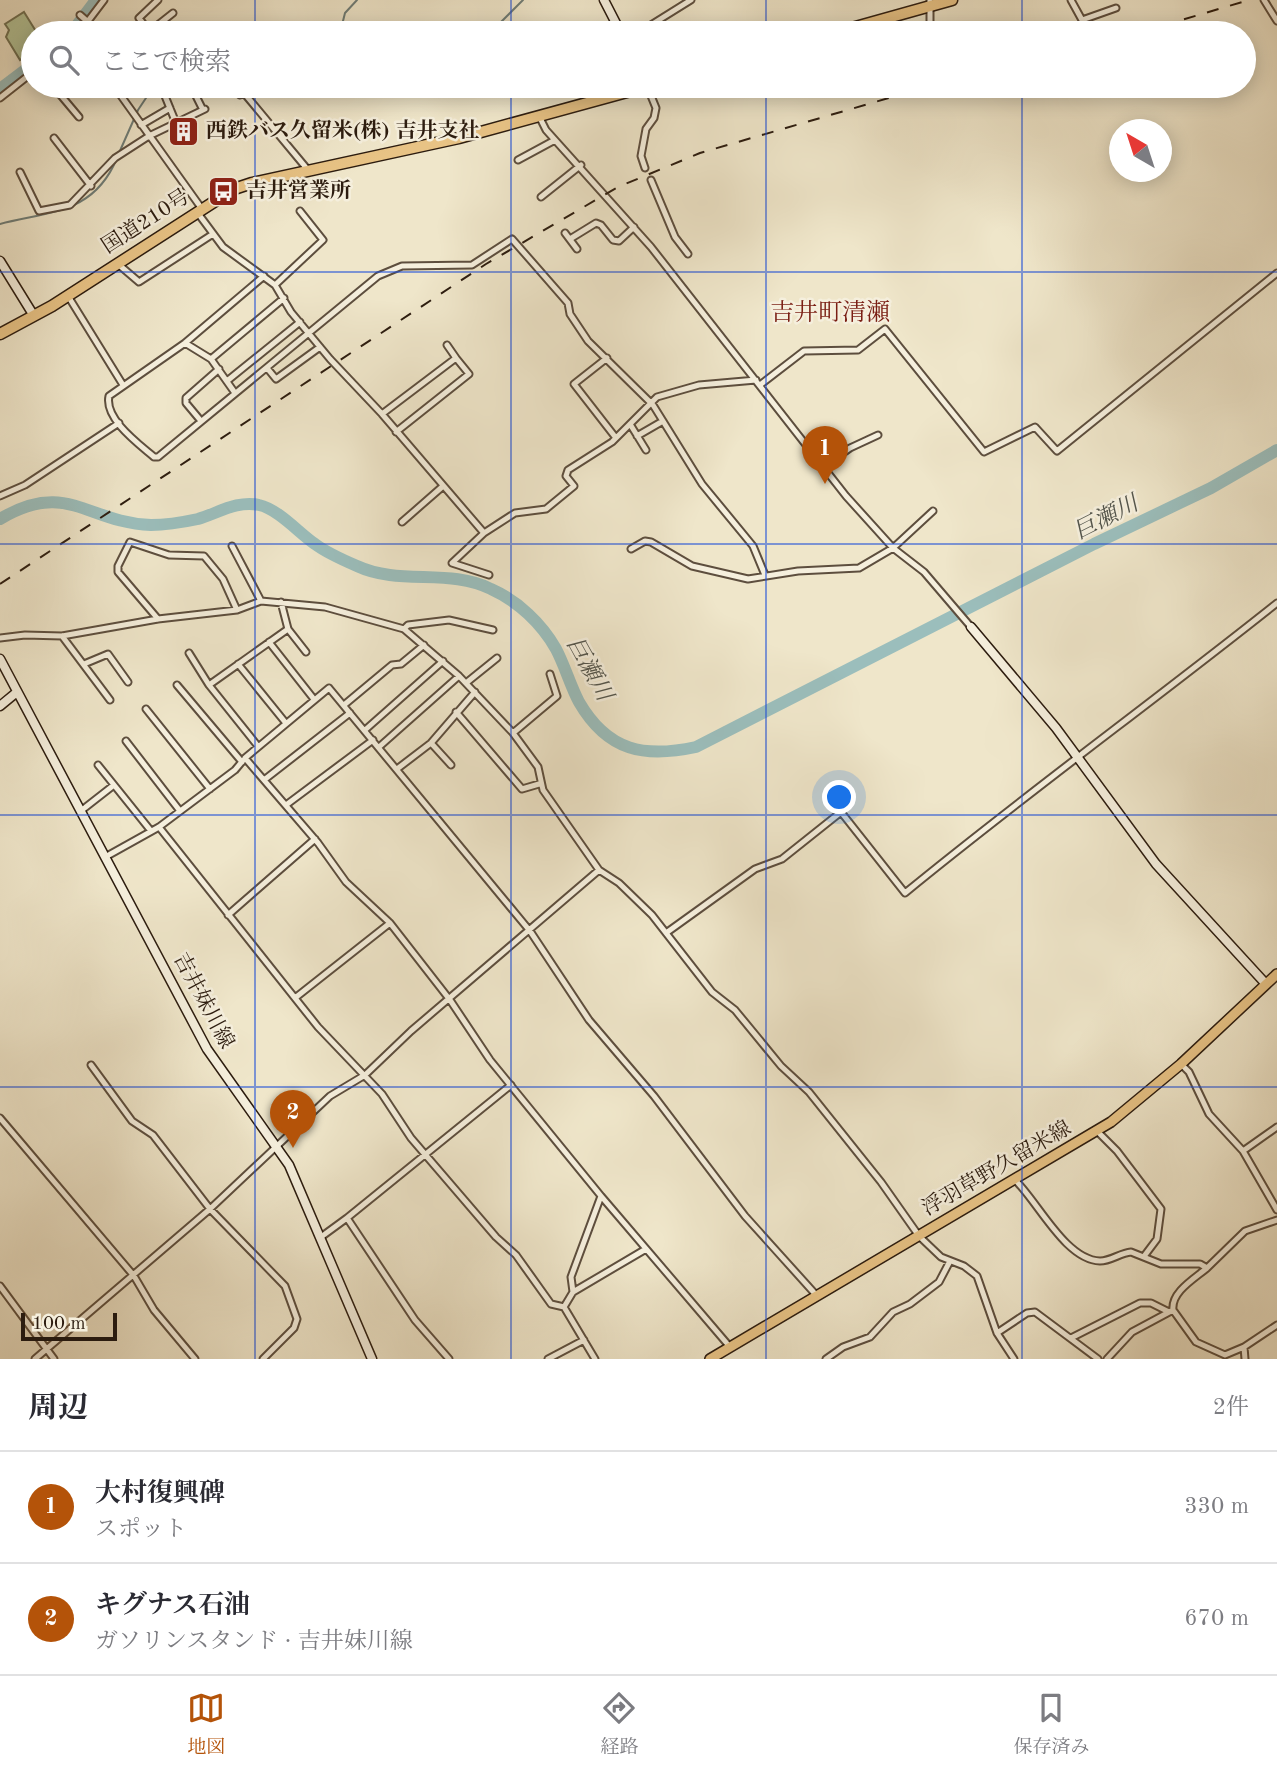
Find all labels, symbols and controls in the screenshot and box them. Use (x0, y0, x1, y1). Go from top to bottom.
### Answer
search box (21, 21, 1256, 98)
icon: search (45, 41, 83, 79)
text: ここで検索 (101, 50, 231, 76)
building icon: 西鉄バス久留米(株) 吉井支社 (166, 114, 200, 148)
place label: 西鉄バス久留米(株) 吉井支社 (206, 119, 479, 142)
north arrow (1109, 119, 1172, 182)
bus stop icon: 吉井営業所 (206, 174, 240, 208)
place label: 吉井営業所 (246, 179, 351, 202)
street label: 国道210号 (97, 184, 193, 258)
district label: 吉井町清瀬 (770, 299, 890, 326)
pin: 1 (802, 426, 848, 484)
water label: 巨瀬川 (1069, 489, 1145, 544)
water label: 巨瀬川 (562, 632, 619, 707)
your location (822, 780, 856, 814)
street label: 吉井妹川線 (169, 949, 239, 1052)
pin: 2 (270, 1090, 316, 1148)
street label: 浮羽草野久留米線 (918, 1116, 1075, 1220)
scale bar (21, 1310, 117, 1342)
text: 100 m (32, 1315, 85, 1334)
text: 周辺 (28, 1394, 88, 1424)
text: 2件 (1213, 1396, 1249, 1419)
text: 大村復興碑 (95, 1481, 225, 1507)
text: 1 (44, 1495, 58, 1518)
text: 330 m (1184, 1495, 1249, 1518)
text: スポット (95, 1518, 187, 1541)
text: キグナス石油 (95, 1593, 250, 1619)
text: 2 (44, 1607, 58, 1630)
text: 670 m (1184, 1607, 1249, 1630)
text: ガソリンスタンド · 吉井妹川線 (95, 1630, 413, 1653)
tab: 地図 (187, 1689, 226, 1760)
tab: 経路 (600, 1689, 639, 1760)
tab: 保存済み (1013, 1689, 1090, 1760)

